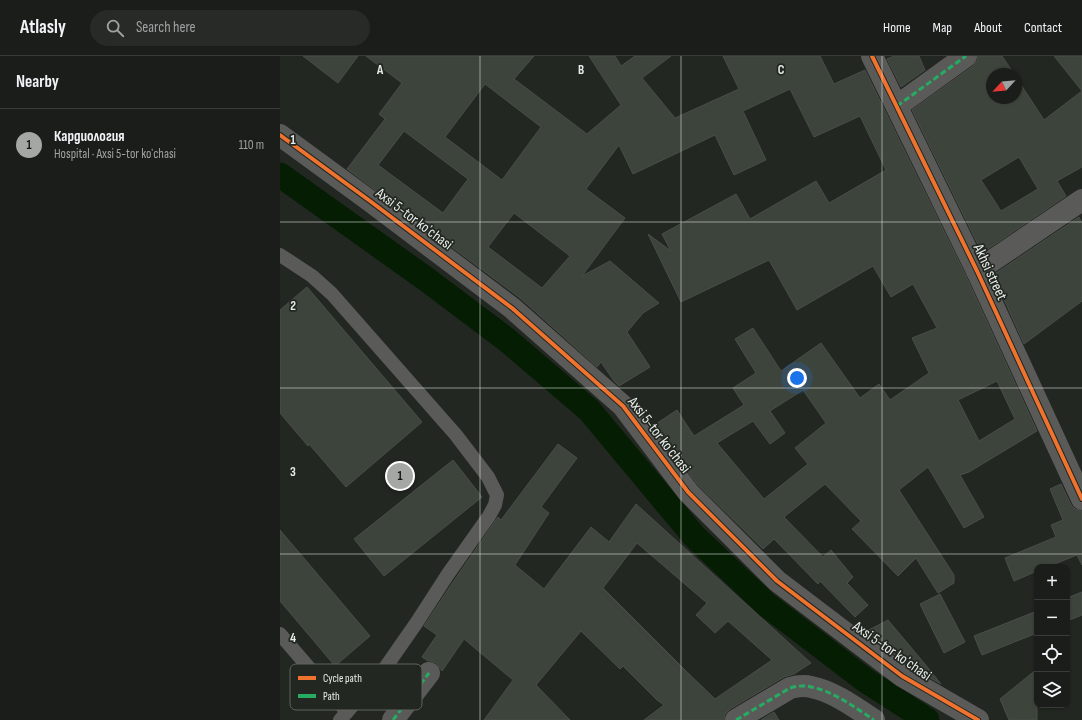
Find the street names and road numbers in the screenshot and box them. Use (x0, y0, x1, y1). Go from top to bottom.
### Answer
street label: Аxsi 5-tor koʼchasi (371, 183, 456, 254)
street label: Akhsi street (968, 240, 1011, 304)
street label: Аxsi 5-tor koʼchasi (623, 392, 695, 477)
street label: Аxsi 5-tor koʼchasi (848, 616, 935, 685)

